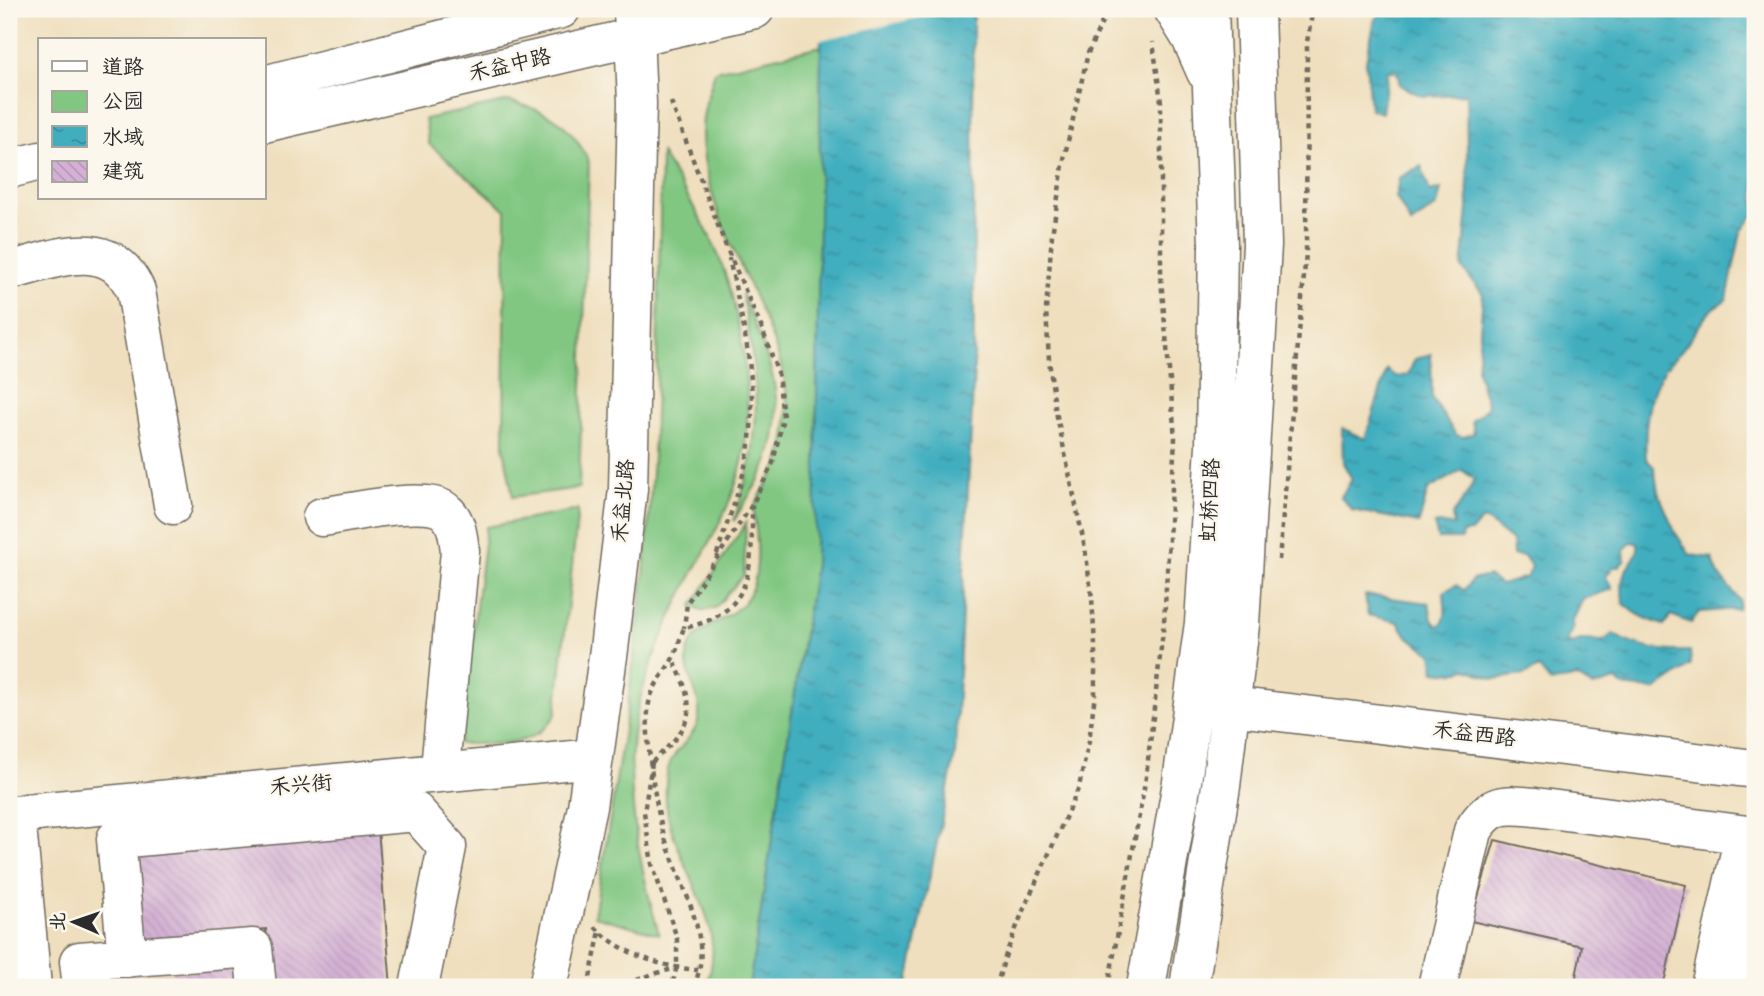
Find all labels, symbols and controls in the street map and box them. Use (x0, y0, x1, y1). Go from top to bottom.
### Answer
legend (38, 38, 266, 200)
street label: 禾益中路 (465, 40, 555, 92)
text: 道路 (102, 52, 144, 85)
text: 公园 (102, 86, 144, 119)
text: 水域 (102, 122, 144, 155)
text: 建筑 (102, 156, 144, 189)
street label: 虹桥四路 (1192, 457, 1230, 543)
street label: 禾益北路 (604, 458, 644, 544)
street label: 禾益西路 (1430, 714, 1518, 756)
street label: 禾兴街 (268, 767, 334, 805)
north arrow (38, 888, 108, 958)
text: 北 (44, 911, 74, 932)

